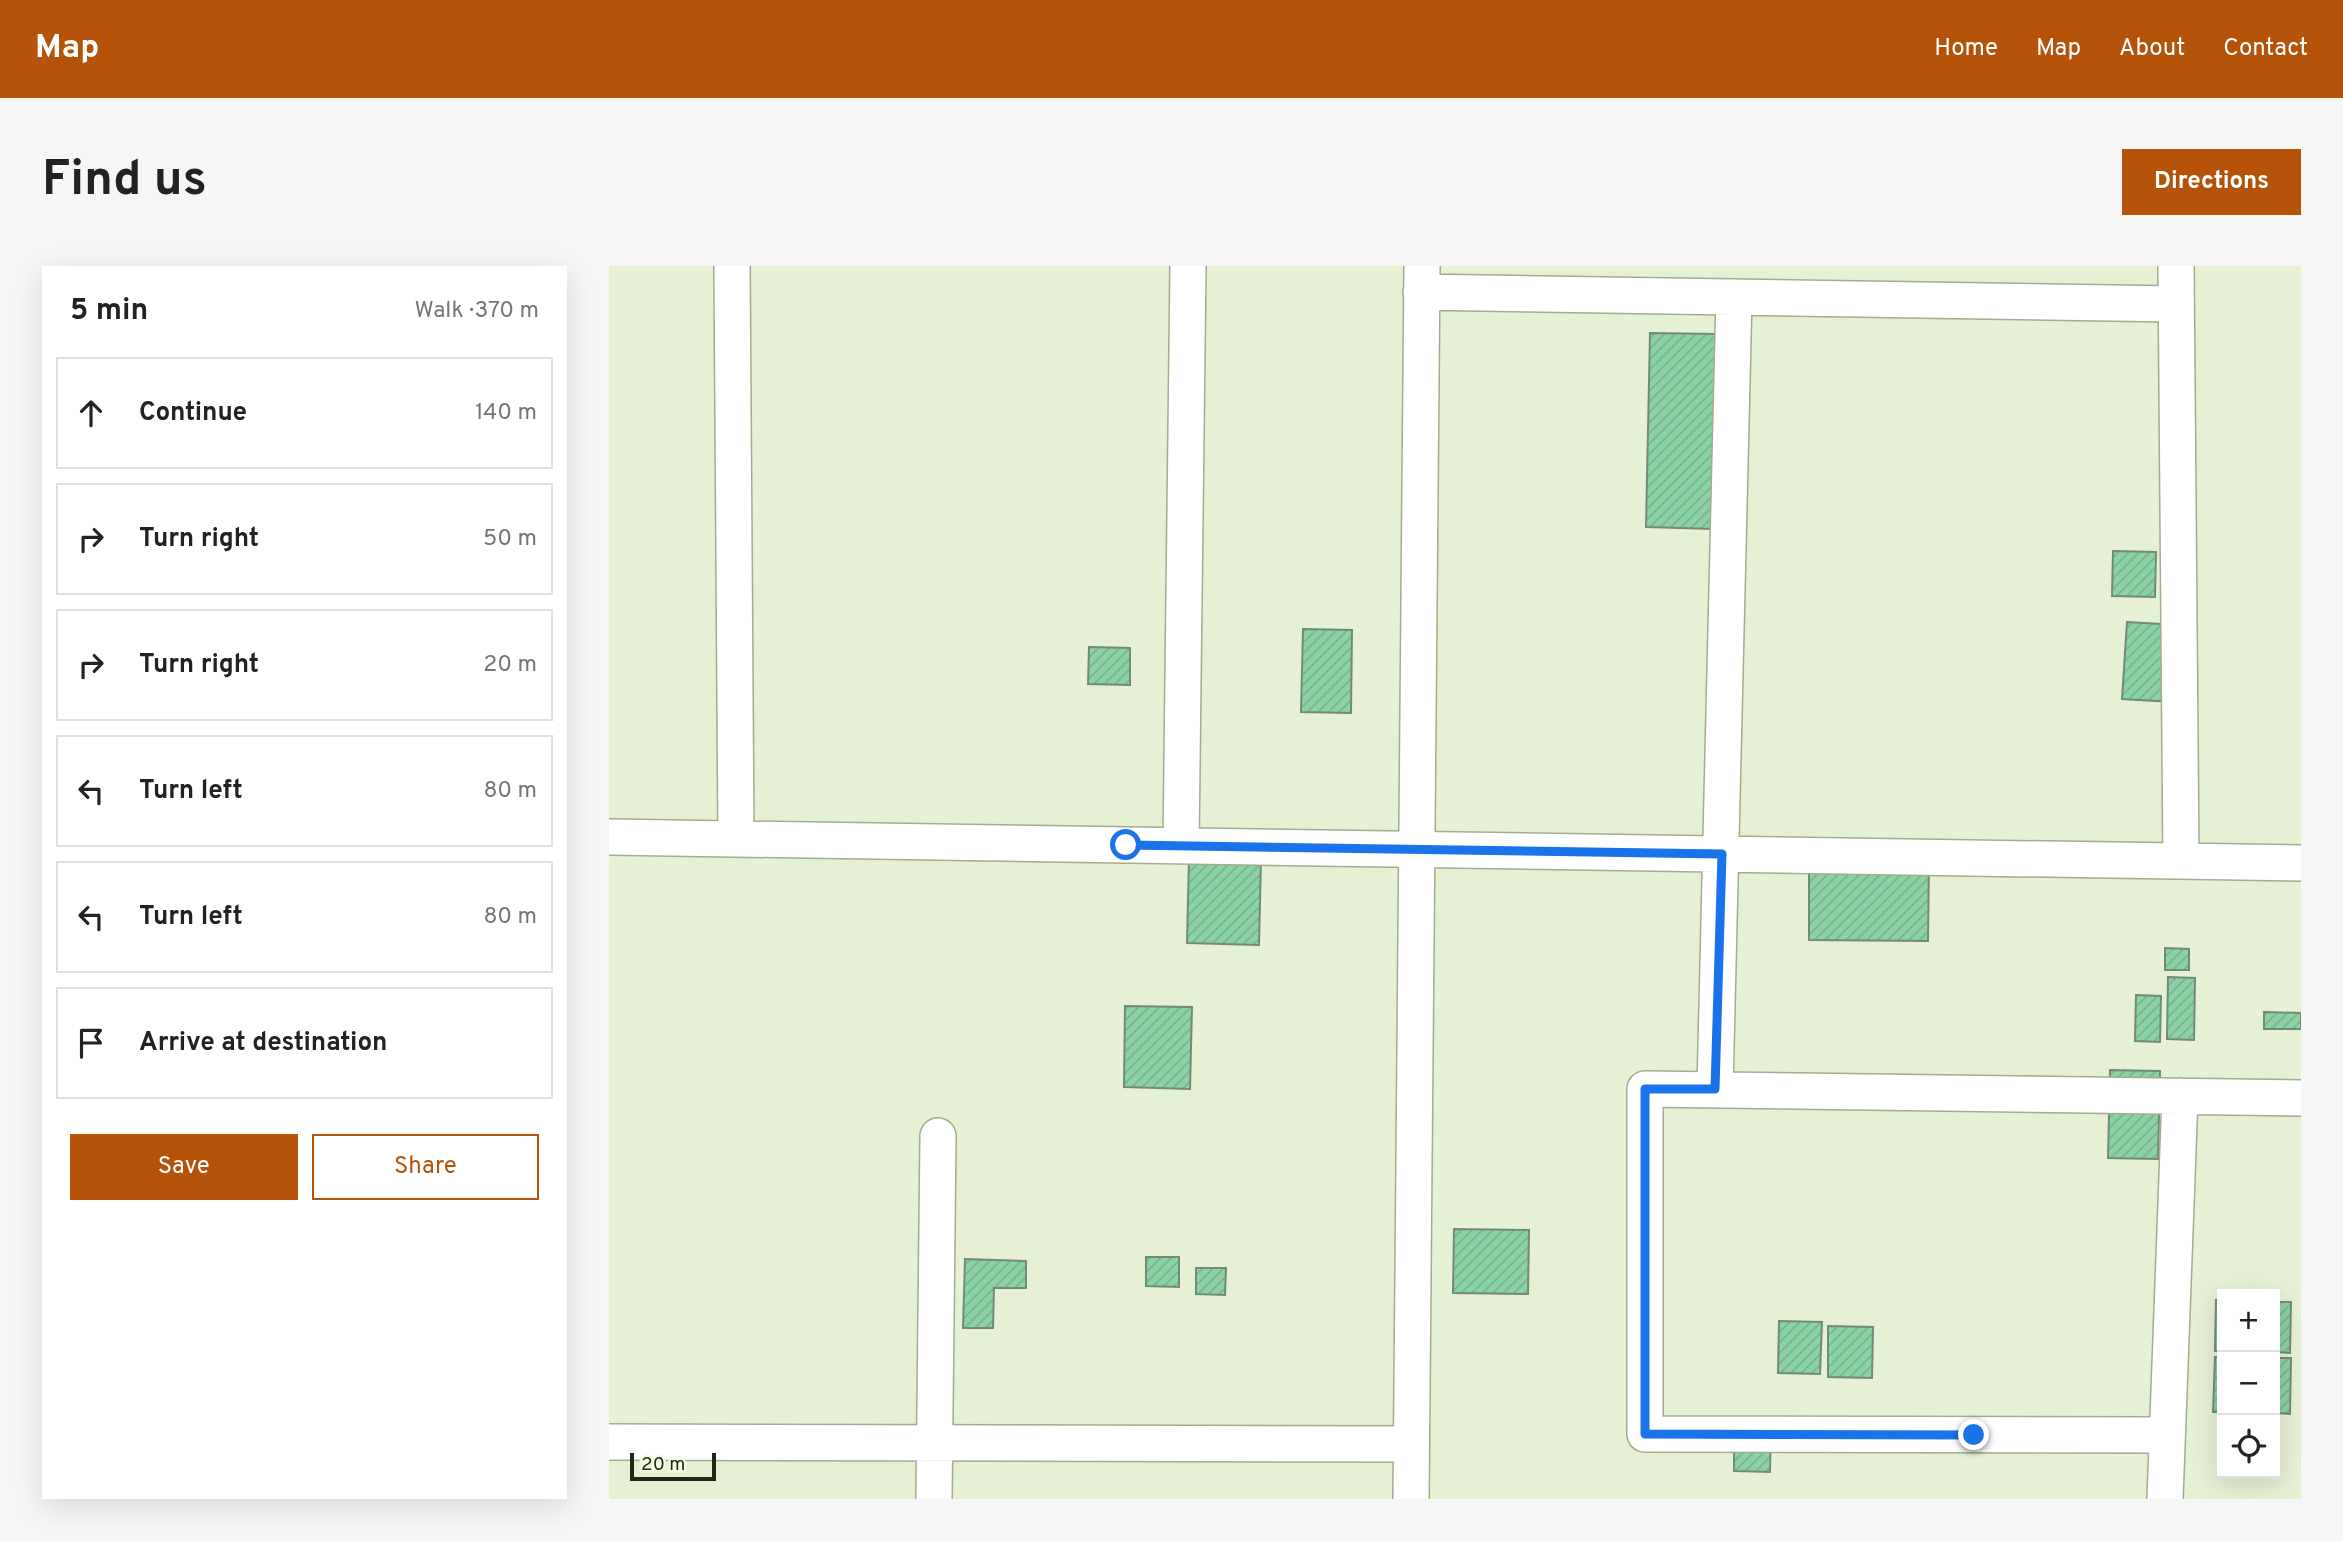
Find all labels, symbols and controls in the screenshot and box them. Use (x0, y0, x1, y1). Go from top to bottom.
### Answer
text: Map (35, 28, 99, 70)
text: Home (1934, 34, 1998, 64)
text: Map (2036, 34, 2081, 64)
text: About (2119, 34, 2185, 64)
text: Contact (2223, 34, 2308, 64)
button: Directions (2122, 149, 2301, 215)
text: Find us (42, 151, 207, 213)
text: 5 min (70, 293, 148, 330)
text: Walk · 370 m (415, 297, 539, 326)
icon: ahead (72, 394, 110, 432)
text: Continue (139, 397, 247, 430)
text: 140 m (475, 399, 537, 428)
icon: right (72, 520, 110, 558)
text: Turn right (139, 523, 259, 556)
text: 50 m (483, 525, 537, 554)
icon: right (72, 646, 110, 684)
text: Turn right (139, 649, 259, 682)
text: 20 m (483, 651, 537, 680)
icon: left (72, 772, 110, 810)
text: Turn left (139, 775, 243, 808)
text: 80 m (484, 777, 537, 806)
route start (1110, 829, 1141, 860)
icon: left (72, 898, 110, 936)
text: Turn left (139, 901, 243, 934)
text: 80 m (484, 903, 537, 932)
icon: arrive (72, 1024, 110, 1062)
text: Arrive at destination (139, 1027, 387, 1060)
button: Save (70, 1134, 298, 1200)
button: Share (312, 1134, 539, 1200)
map controls (2217, 1289, 2280, 1478)
button: + (2217, 1289, 2280, 1352)
button: − (2217, 1352, 2280, 1415)
button: locate (2217, 1415, 2280, 1478)
route end (1958, 1419, 1989, 1450)
scale bar (630, 1450, 716, 1482)
text: 20 m (641, 1453, 685, 1477)

